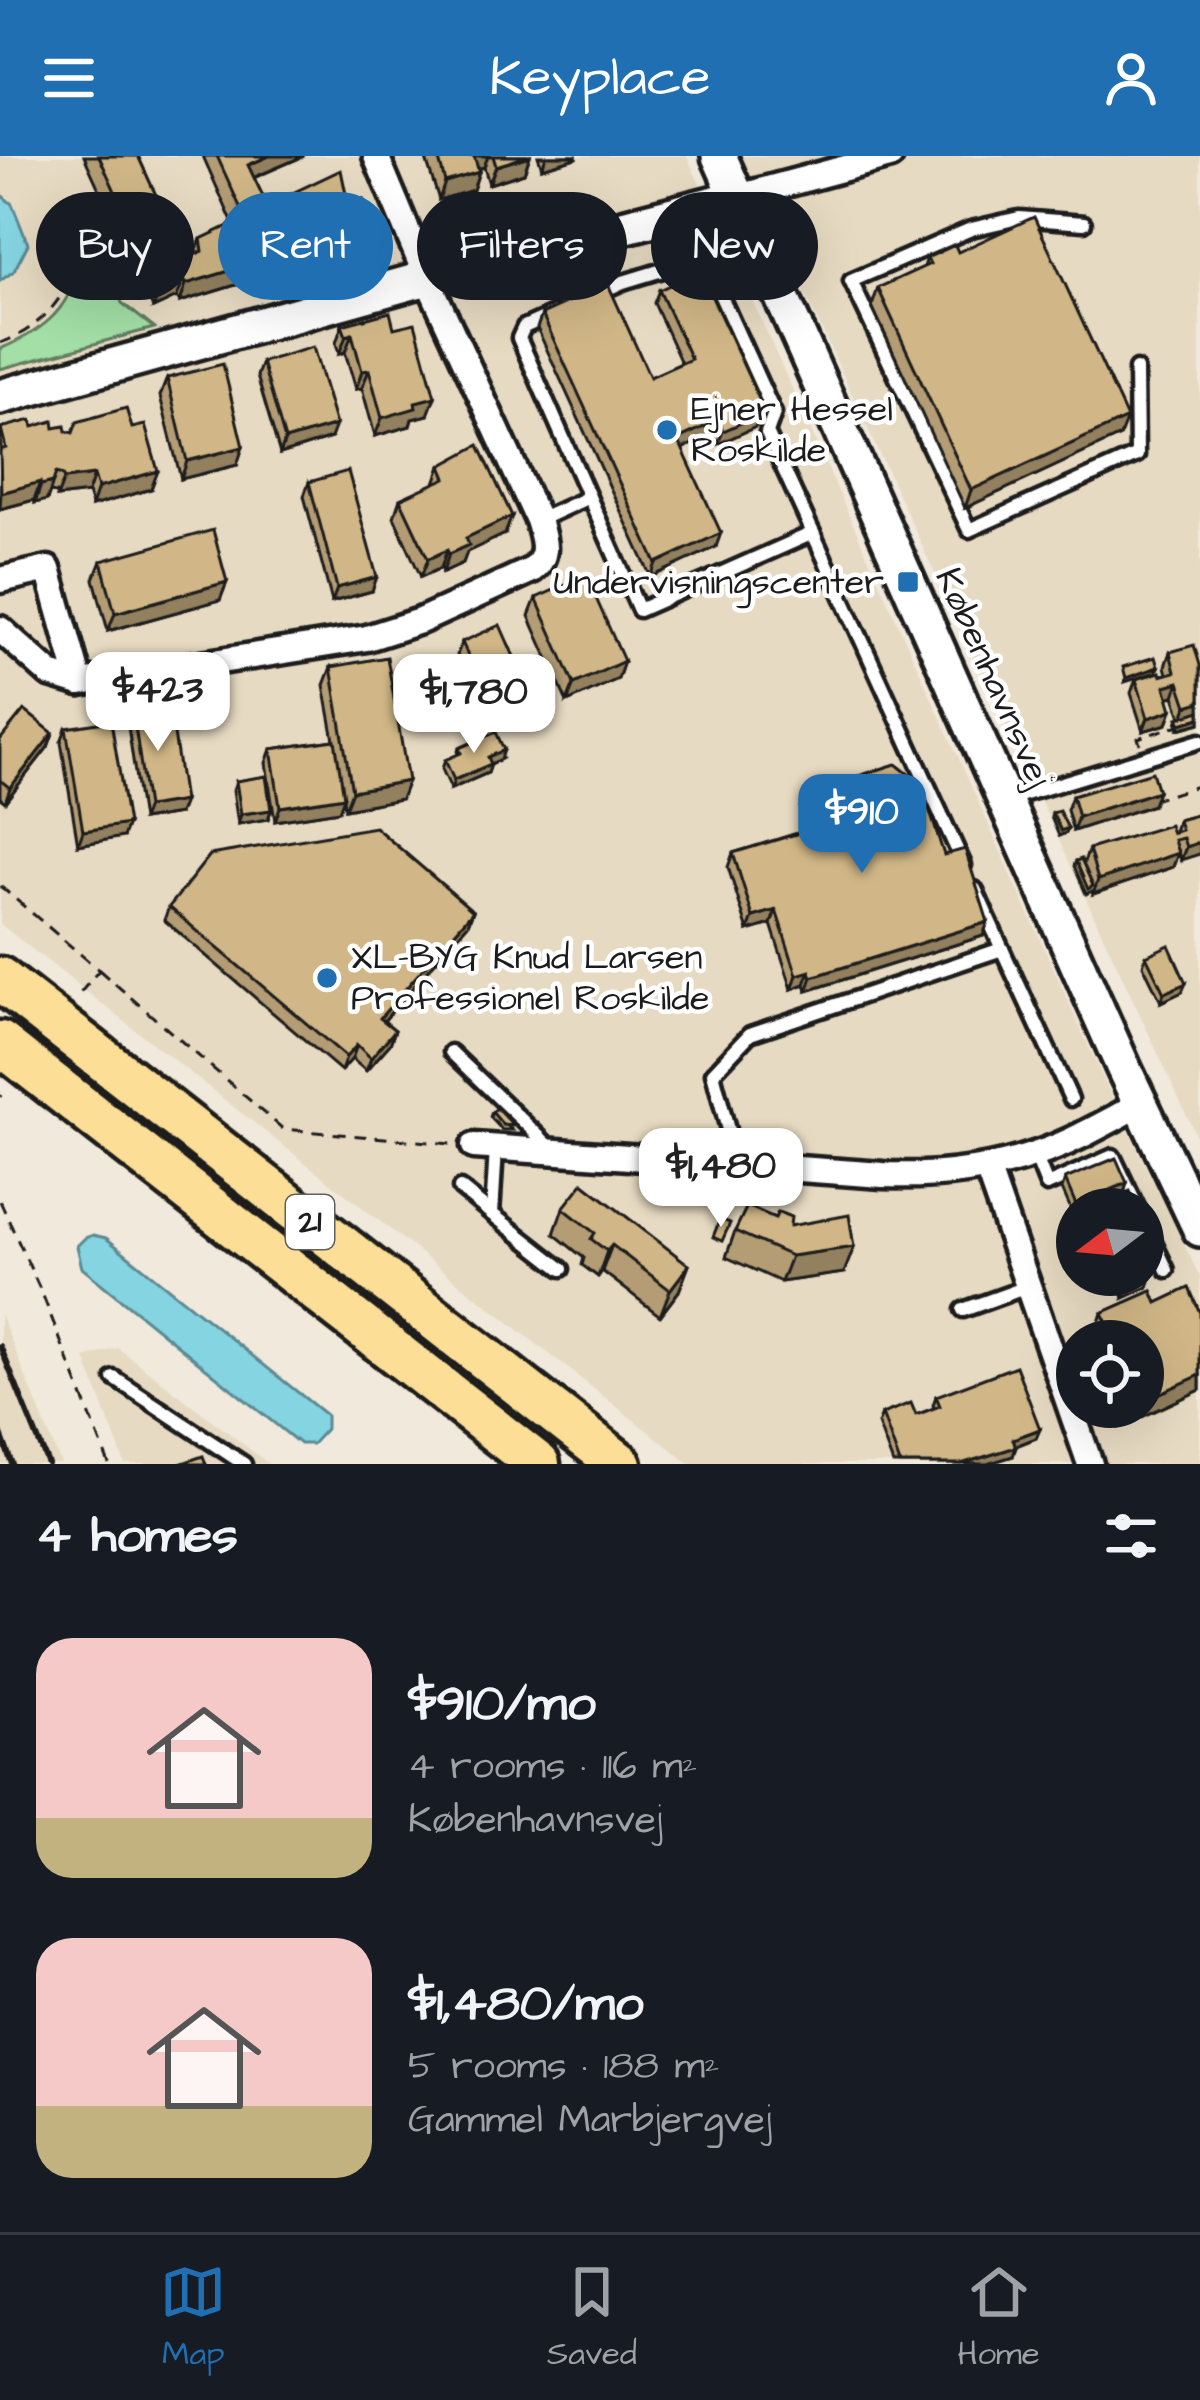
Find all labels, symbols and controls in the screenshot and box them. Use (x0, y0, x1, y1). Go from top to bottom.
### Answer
text: Keyplace (490, 41, 710, 116)
icon: menu (36, 45, 102, 111)
icon: person (1098, 45, 1164, 111)
chip: Buy (36, 192, 194, 300)
chip: Rent (218, 192, 393, 300)
chip: Filters (417, 192, 627, 300)
chip: New (651, 192, 818, 300)
place label: Ejner Hessel Roskilde (691, 384, 893, 476)
marker: Ejner Hessel Roskilde (654, 417, 680, 443)
place label: Undervisningscenter (554, 557, 884, 609)
street label: Københavnsvej (922, 560, 1064, 796)
marker: Undervisningscenter (895, 569, 921, 595)
pin: $423 (87, 652, 229, 754)
pin: $1,780 (376, 654, 572, 756)
text: $423 (113, 664, 203, 718)
text: $1,780 (420, 666, 528, 720)
pin: $910 (791, 774, 933, 876)
text: $910 (825, 786, 899, 840)
place label: XL-BYG Knud Larsen Professionel Roskilde (351, 932, 709, 1024)
marker: XL-BYG Knud Larsen Professionel Roskilde (314, 965, 340, 991)
pin: $1,480 (623, 1128, 819, 1230)
text: $1,480 (666, 1140, 776, 1194)
north arrow (1056, 1188, 1164, 1296)
map controls (1056, 1188, 1164, 1428)
road number: 21 (286, 1195, 334, 1249)
button: locate (1056, 1320, 1164, 1428)
text: 4 homes (36, 1501, 238, 1572)
icon: filters (1098, 1503, 1164, 1569)
text: $910/mo (408, 1669, 596, 1740)
icon: home (132, 1686, 276, 1830)
text: 4 rooms · 116 m² (408, 1740, 697, 1794)
text: Københavnsvej (408, 1794, 663, 1848)
text: $1,480/mo (408, 1969, 644, 2040)
icon: home (132, 1986, 276, 2130)
text: 5 rooms · 188 m² (408, 2040, 719, 2094)
text: Gammel Marbjergvej (408, 2094, 772, 2148)
tab: Map (160, 2259, 226, 2377)
tab: Saved (547, 2259, 637, 2377)
tab: Home (958, 2259, 1040, 2377)

